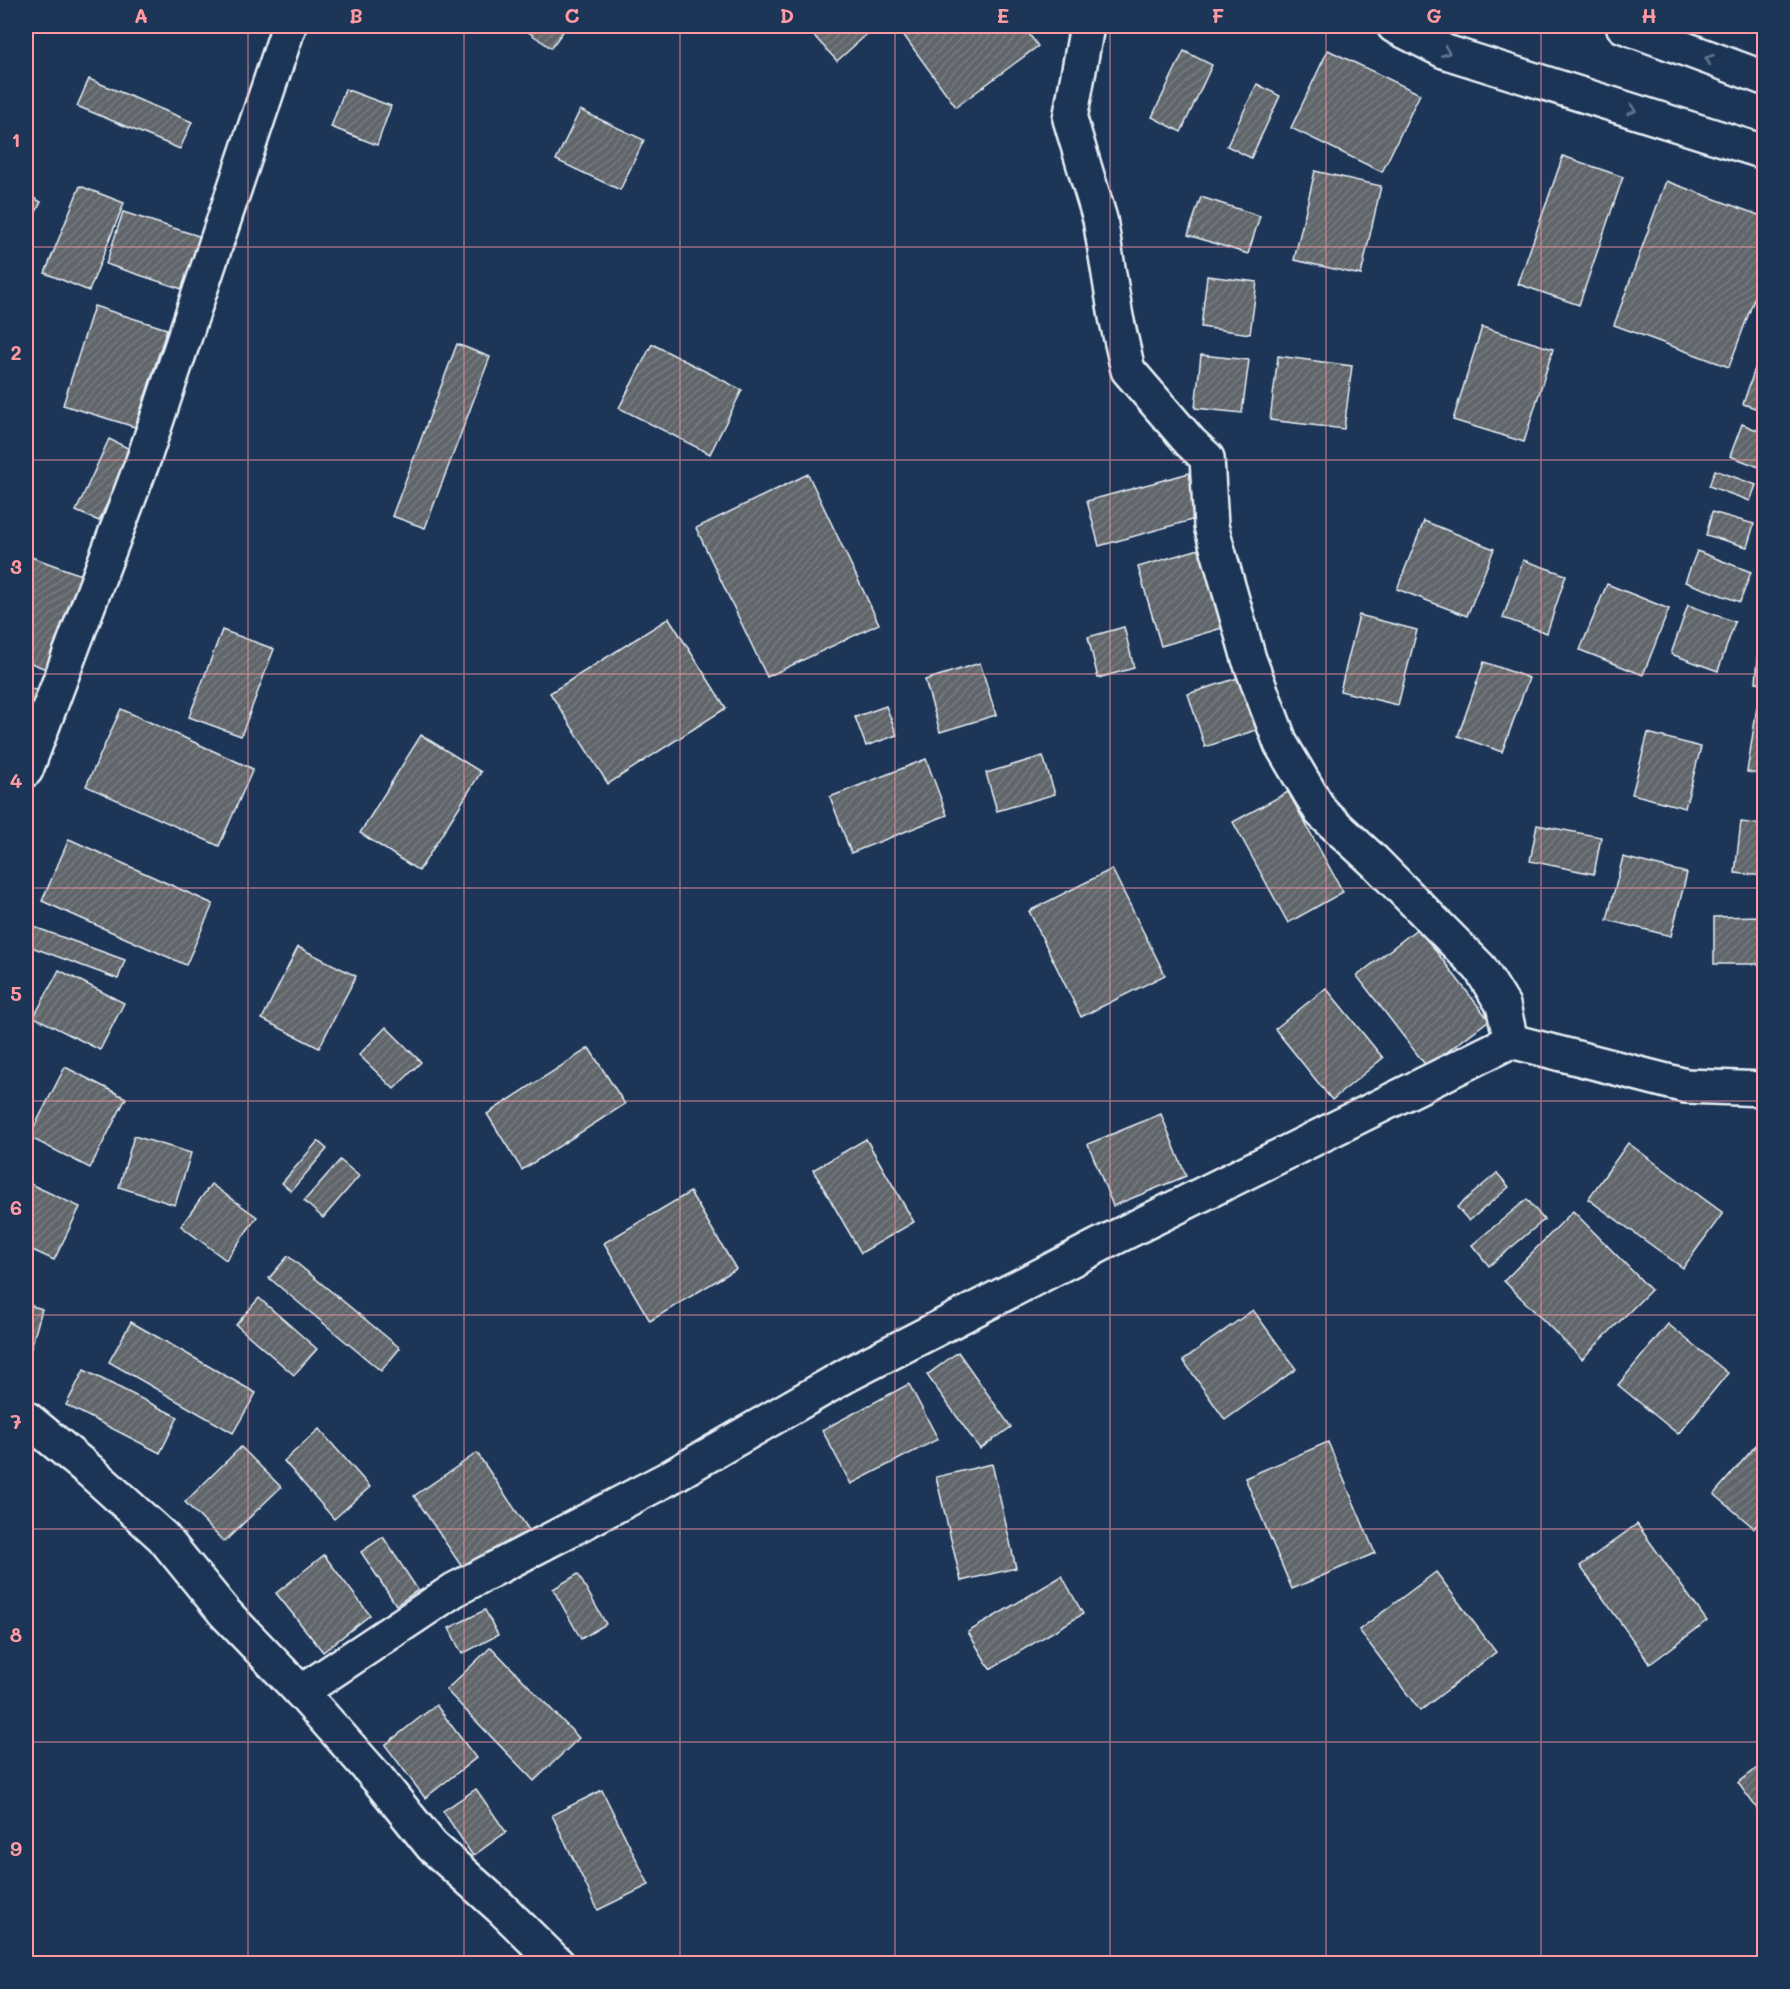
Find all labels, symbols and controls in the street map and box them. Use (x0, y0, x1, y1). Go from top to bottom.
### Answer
text: A (134, 2, 148, 28)
text: B (349, 2, 363, 28)
text: C (565, 2, 580, 28)
text: D (780, 2, 794, 28)
text: E (997, 2, 1009, 28)
text: F (1212, 2, 1225, 28)
text: G (1426, 2, 1442, 28)
text: H (1641, 2, 1657, 28)
one-way arrow (1440, 45, 1451, 57)
one-way arrow (1705, 53, 1715, 66)
one-way arrow (1626, 103, 1637, 116)
text: 1 (12, 126, 20, 152)
text: 2 (10, 339, 22, 365)
text: 3 (10, 553, 22, 579)
text: 4 (10, 767, 23, 793)
text: 5 (10, 980, 22, 1006)
text: 6 (10, 1194, 22, 1220)
text: 7 (10, 1408, 22, 1434)
text: 8 (10, 1621, 22, 1647)
text: 9 (10, 1835, 22, 1861)

